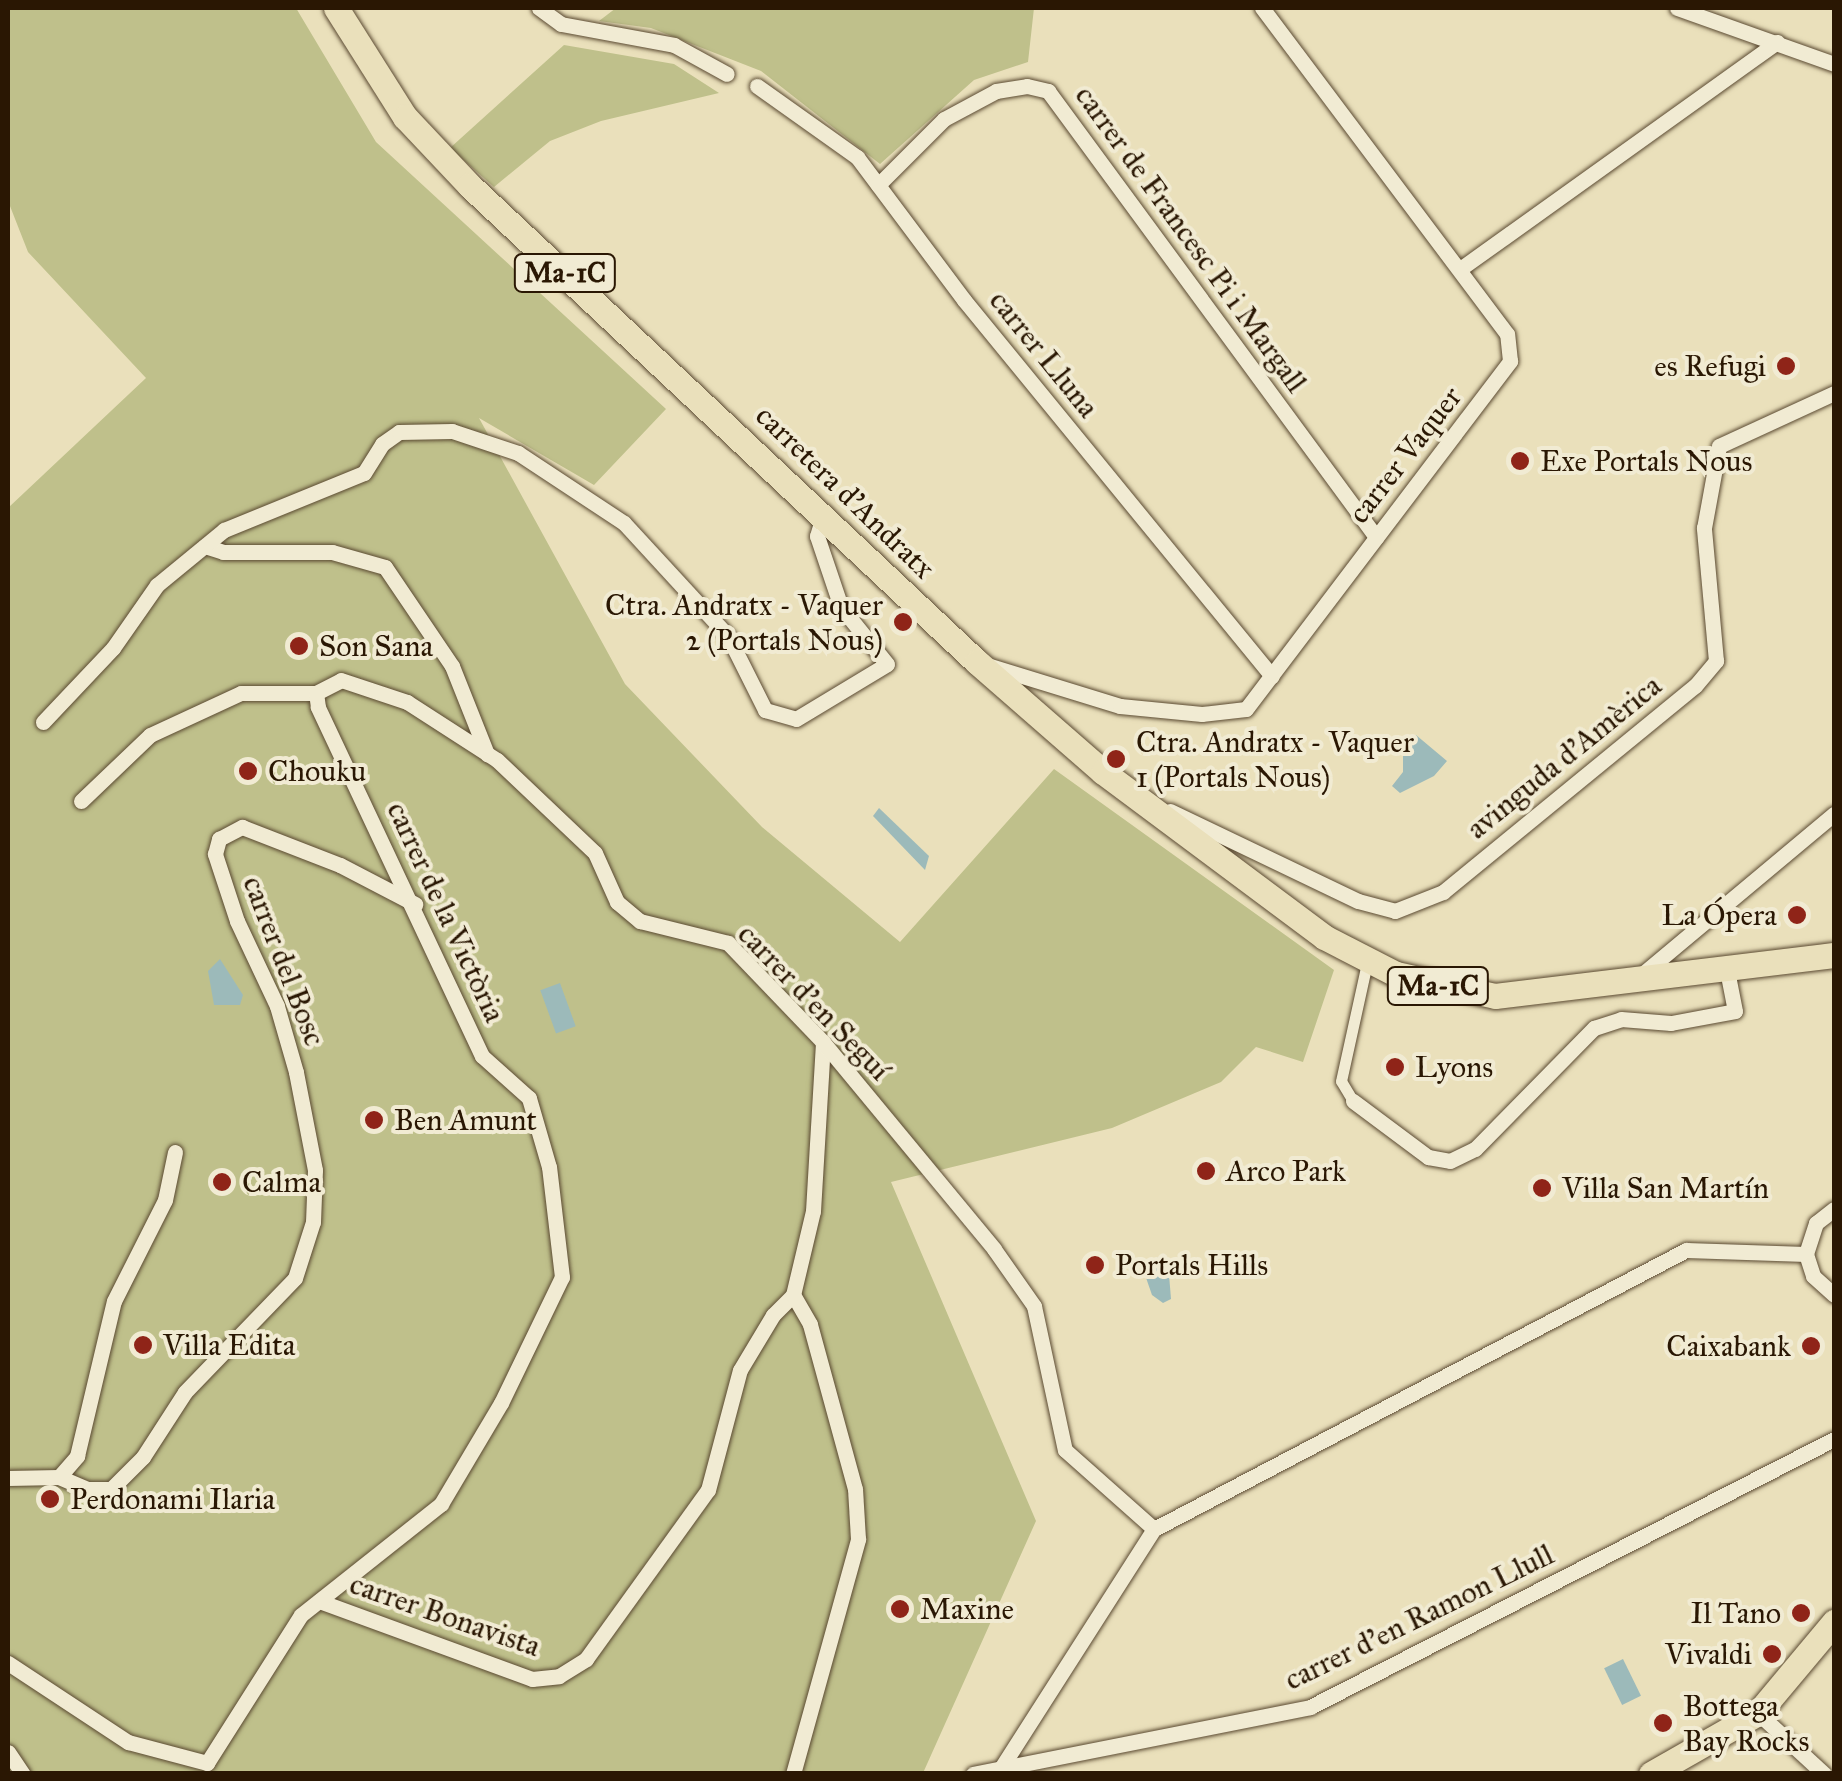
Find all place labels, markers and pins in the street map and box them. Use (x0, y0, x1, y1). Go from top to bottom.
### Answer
place label: es Refugi (1654, 348, 1766, 384)
marker: es Refugi (1775, 355, 1797, 377)
place label: Exe Portals Nous (1540, 443, 1752, 479)
marker: Exe Portals Nous (1509, 450, 1531, 472)
place label: Ctra. Andratx - Vaquer 2 (Portals Nous) (605, 587, 883, 658)
marker: Ctra. Andratx - Vaquer 2 (Portals Nous) (892, 611, 914, 633)
place label: Son Sana (319, 628, 433, 664)
marker: Son Sana (288, 635, 310, 657)
place label: Ctra. Andratx - Vaquer 1 (Portals Nous) (1136, 724, 1414, 794)
marker: Ctra. Andratx - Vaquer 1 (Portals Nous) (1105, 748, 1127, 770)
place label: Chouku (268, 753, 366, 789)
marker: Chouku (237, 760, 259, 782)
place label: La Ópera (1661, 897, 1777, 933)
marker: La Ópera (1786, 904, 1808, 926)
place label: Lyons (1415, 1049, 1493, 1085)
marker: Lyons (1384, 1056, 1406, 1078)
place label: Ben Amunt (394, 1102, 537, 1138)
marker: Ben Amunt (363, 1109, 385, 1131)
place label: Arco Park (1226, 1153, 1346, 1189)
marker: Arco Park (1195, 1160, 1217, 1182)
place label: Calma (242, 1164, 321, 1200)
place label: Villa San Martín (1562, 1170, 1769, 1206)
marker: Calma (211, 1171, 233, 1193)
marker: Villa San Martín (1531, 1177, 1553, 1199)
place label: Portals Hills (1115, 1247, 1268, 1283)
marker: Portals Hills (1084, 1254, 1106, 1276)
place label: Villa Edita (163, 1327, 295, 1363)
place label: Caixabank (1666, 1328, 1791, 1364)
marker: Villa Edita (132, 1334, 154, 1356)
marker: Caixabank (1800, 1335, 1822, 1357)
place label: Perdonami Ilaria (70, 1481, 275, 1517)
marker: Perdonami Ilaria (39, 1488, 61, 1510)
place label: Maxine (920, 1591, 1014, 1627)
place label: Il Tano (1691, 1595, 1781, 1631)
marker: Maxine (889, 1598, 911, 1620)
marker: Il Tano (1790, 1602, 1812, 1624)
place label: Vivaldi (1665, 1636, 1752, 1672)
marker: Vivaldi (1761, 1643, 1783, 1665)
place label: Bottega Bay Rocks (1683, 1688, 1809, 1758)
marker: Bottega Bay Rocks (1652, 1712, 1674, 1734)

